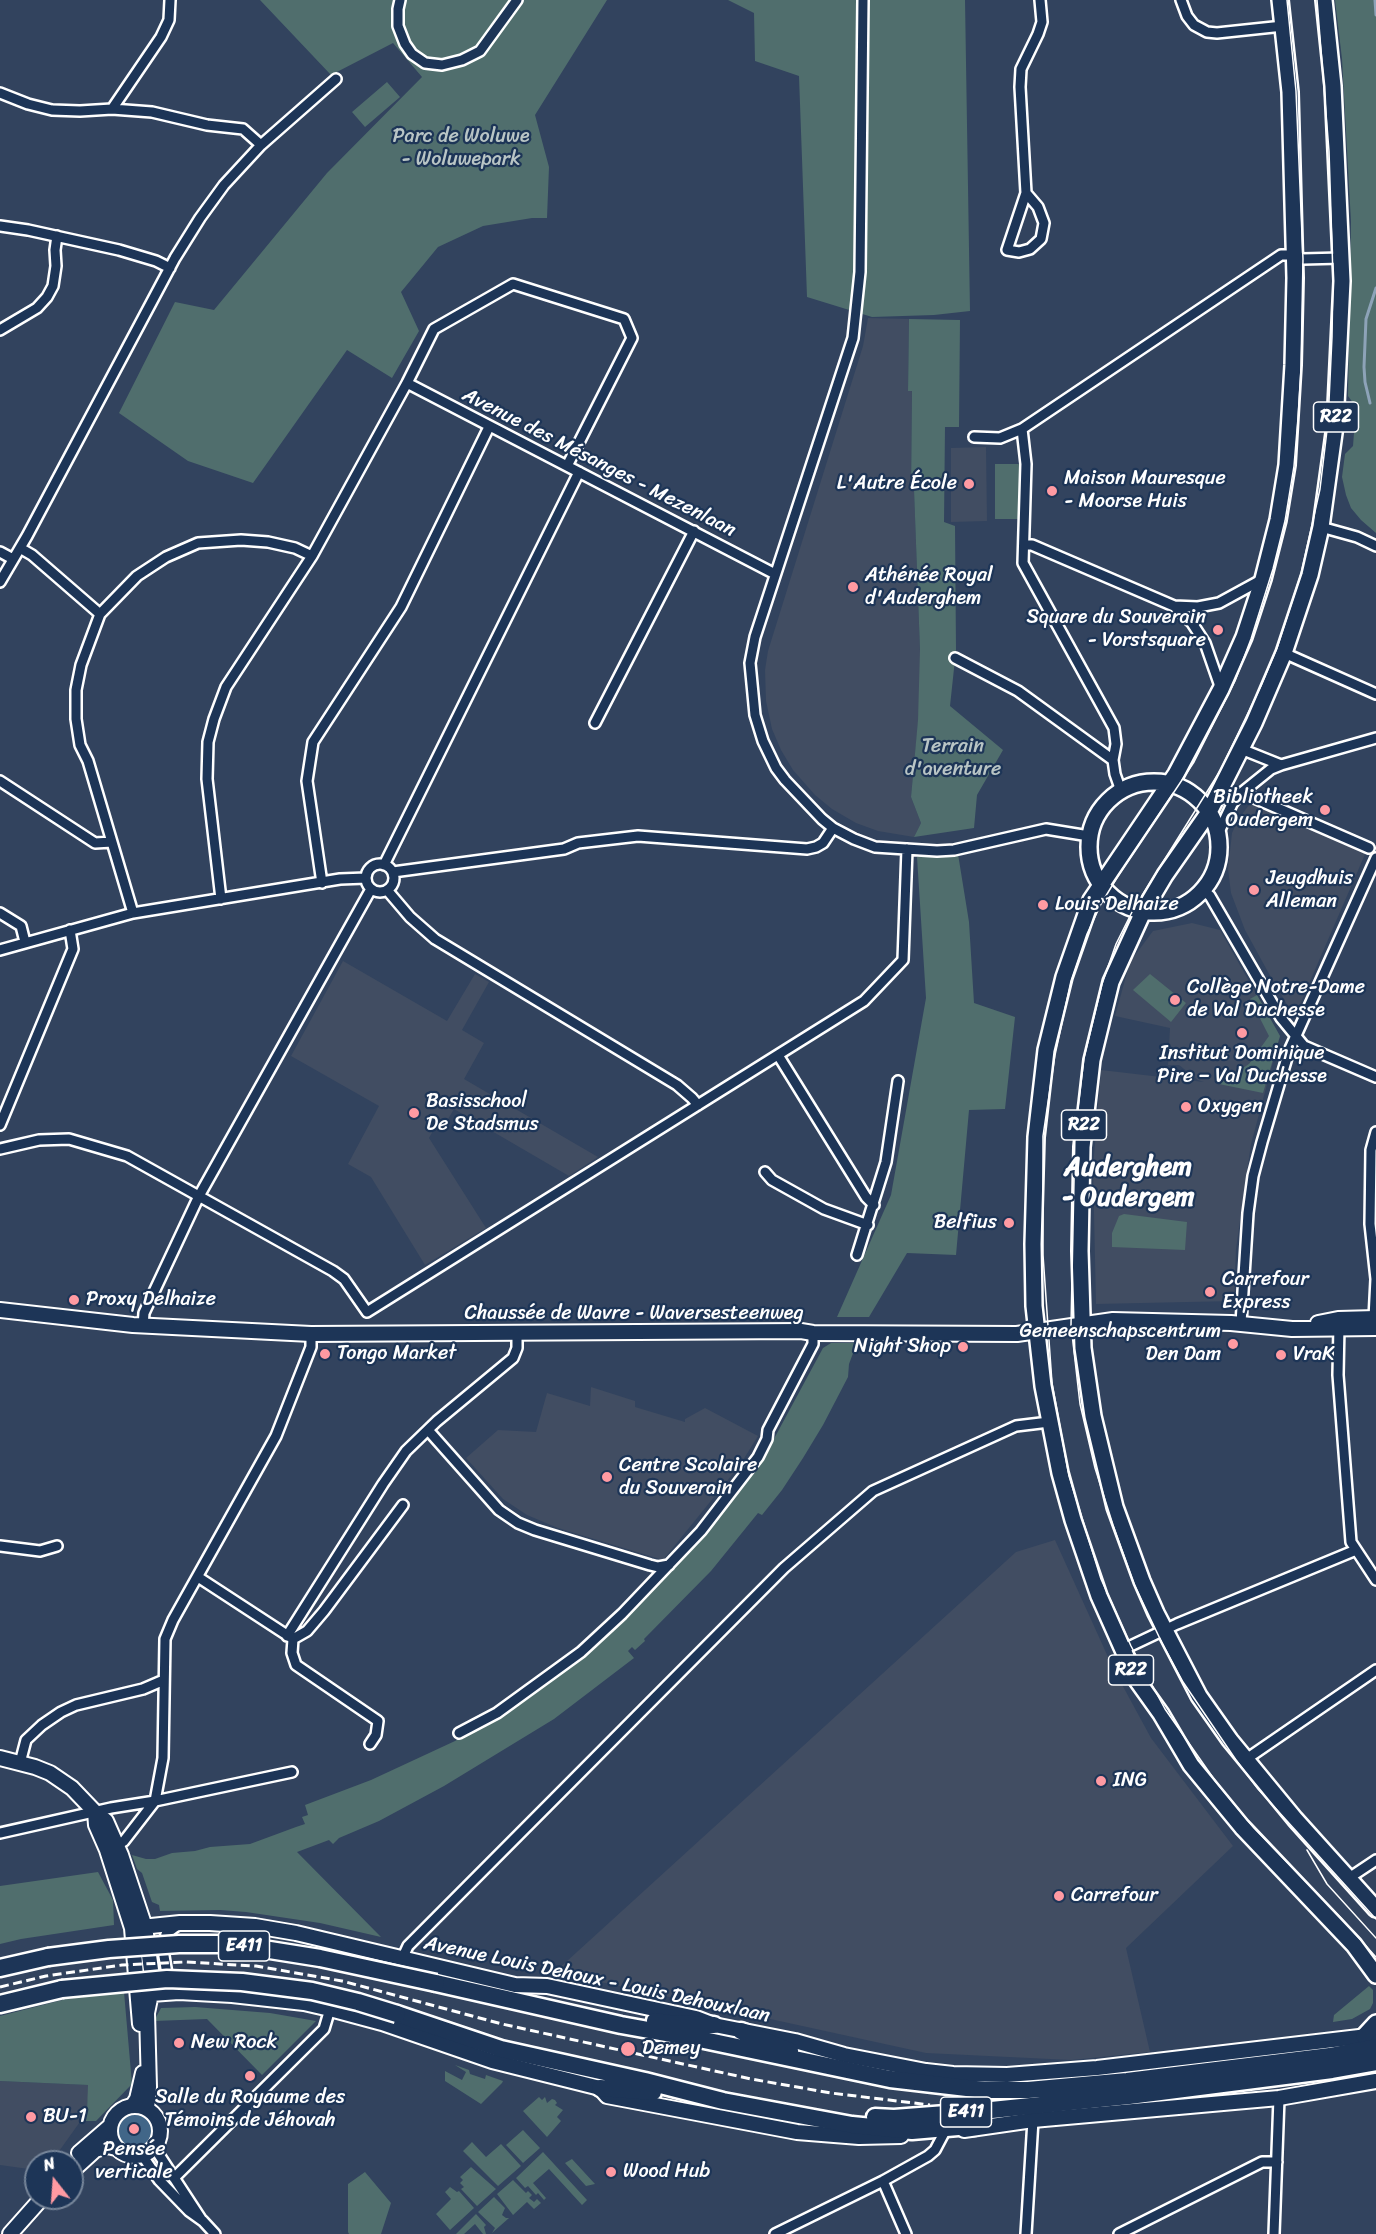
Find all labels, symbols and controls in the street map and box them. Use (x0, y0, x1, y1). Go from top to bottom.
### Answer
park label: Parc de Woluwe - Woluwepark (392, 125, 530, 172)
street label: Avenue des Mésanges - Mezenlaan (458, 383, 740, 543)
road number: R22 (1314, 402, 1358, 432)
place label: Maison Mauresque - Moorse Huis (1064, 467, 1226, 514)
place label: L'Autre École (837, 472, 957, 496)
marker: L'Autre École (962, 477, 976, 491)
marker: Maison Mauresque - Moorse Huis (1045, 484, 1059, 498)
place label: Athénée Royal d'Auderghem (865, 564, 993, 611)
marker: Athénée Royal d'Auderghem (846, 580, 860, 594)
place label: Square du Souverain - Vorstsquare (1026, 606, 1206, 653)
marker: Square du Souverain - Vorstsquare (1211, 623, 1225, 637)
park label: Terrain d'aventure (905, 735, 1001, 782)
place label: Bibliotheek Oudergem (1213, 786, 1313, 833)
marker: Bibliotheek Oudergem (1318, 803, 1332, 817)
place label: Jeugdhuis Alleman (1266, 867, 1353, 914)
marker: Jeugdhuis Alleman (1247, 883, 1261, 897)
place label: Louis Delhaize (1055, 893, 1179, 917)
marker: Louis Delhaize (1036, 898, 1050, 912)
place label: Collège Notre-Dame de Val Duchesse (1187, 976, 1365, 1023)
marker: Collège Notre-Dame de Val Duchesse (1168, 993, 1182, 1007)
marker: Institut Dominique Pire – Val Duchesse (1235, 1026, 1249, 1040)
place label: Institut Dominique Pire – Val Duchesse (1157, 1042, 1327, 1089)
place label: Basisschool De Stadsmus (426, 1090, 539, 1137)
place label: Oxygen (1198, 1095, 1263, 1119)
marker: Oxygen (1179, 1100, 1193, 1114)
marker: Basisschool De Stadsmus (407, 1106, 421, 1120)
road number: R22 (1062, 1110, 1106, 1140)
district label: Auderghem - Oudergem (1062, 1152, 1194, 1214)
place label: Belfius (934, 1211, 997, 1235)
marker: Belfius (1002, 1216, 1016, 1230)
place label: Carrefour Express (1222, 1268, 1309, 1315)
marker: Carrefour Express (1203, 1285, 1217, 1299)
place label: Proxy Delhaize (86, 1288, 216, 1312)
marker: Proxy Delhaize (67, 1293, 81, 1307)
street label: Chaussée de Wavre - Waversesteenweg (464, 1302, 804, 1326)
place label: Gemeenschapscentrum Den Dam (1020, 1320, 1221, 1367)
place label: Night Shop (854, 1335, 951, 1359)
marker: Gemeenschapscentrum Den Dam (1226, 1337, 1240, 1351)
marker: Night Shop (956, 1340, 970, 1354)
place label: Tongo Market (337, 1342, 456, 1366)
place label: VraK (1293, 1343, 1334, 1367)
marker: Tongo Market (318, 1347, 332, 1361)
marker: VraK (1274, 1348, 1288, 1362)
place label: Centre Scolaire du Souverain (619, 1454, 757, 1501)
marker: Centre Scolaire du Souverain (600, 1470, 614, 1484)
road number: R22 (1108, 1655, 1154, 1685)
place label: ING (1113, 1769, 1147, 1793)
marker: ING (1094, 1774, 1108, 1788)
place label: Carrefour (1071, 1884, 1158, 1908)
marker: Carrefour (1052, 1889, 1066, 1903)
road number: E411 (218, 1931, 270, 1961)
street label: Avenue Louis Dehoux - Louis Dehouxlaan (422, 1932, 772, 2028)
place label: New Rock (191, 2031, 277, 2055)
marker: New Rock (172, 2036, 186, 2050)
place label: Demey (642, 2037, 700, 2061)
marker: Demey (619, 2040, 637, 2058)
marker: Salle du Royaume des Témoins de Jéhovah (243, 2069, 257, 2083)
place label: Salle du Royaume des Témoins de Jéhovah (155, 2086, 345, 2133)
road number: E411 (940, 2097, 992, 2127)
place label: BU-1 (43, 2105, 87, 2129)
marker: BU-1 (24, 2110, 38, 2124)
marker: Pensée verticale (127, 2122, 141, 2136)
place label: Pensée verticale (95, 2138, 173, 2185)
text: N (40, 2149, 59, 2180)
north arrow (24, 2150, 84, 2210)
place label: Wood Hub (623, 2160, 710, 2184)
marker: Wood Hub (604, 2165, 618, 2179)

